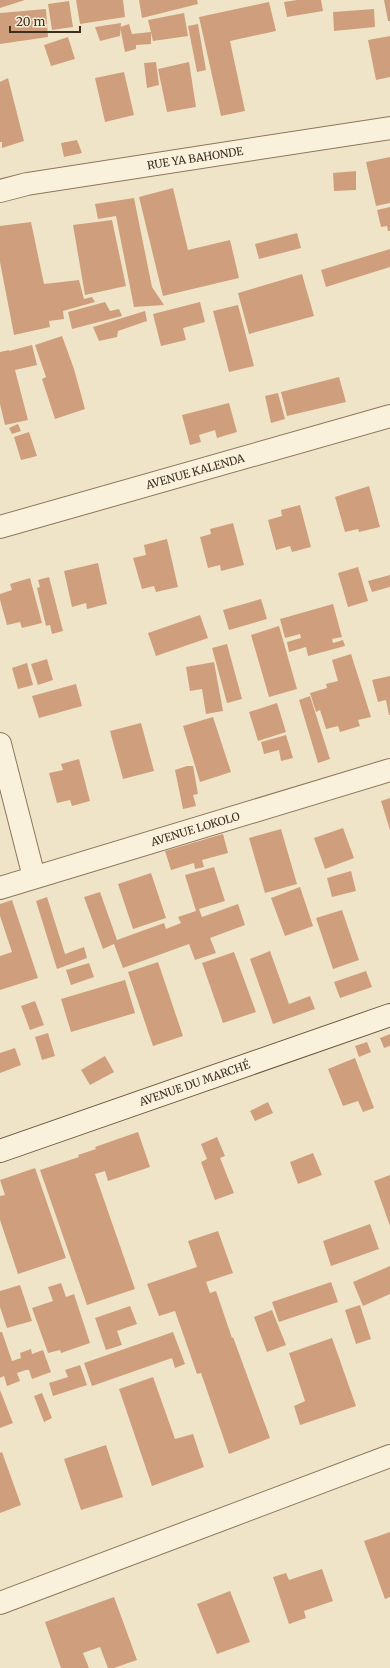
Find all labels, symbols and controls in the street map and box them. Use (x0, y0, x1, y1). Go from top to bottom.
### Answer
scale bar (10, 8, 80, 34)
text: 20 m (16, 14, 45, 29)
street label: RUE YA BAHONDE (146, 144, 244, 172)
street label: AVENUE KALENDA (143, 451, 246, 492)
street label: AVENUE LOKOLO (148, 809, 242, 849)
street label: AVENUE DU MARCHÉ (136, 1057, 252, 1109)

